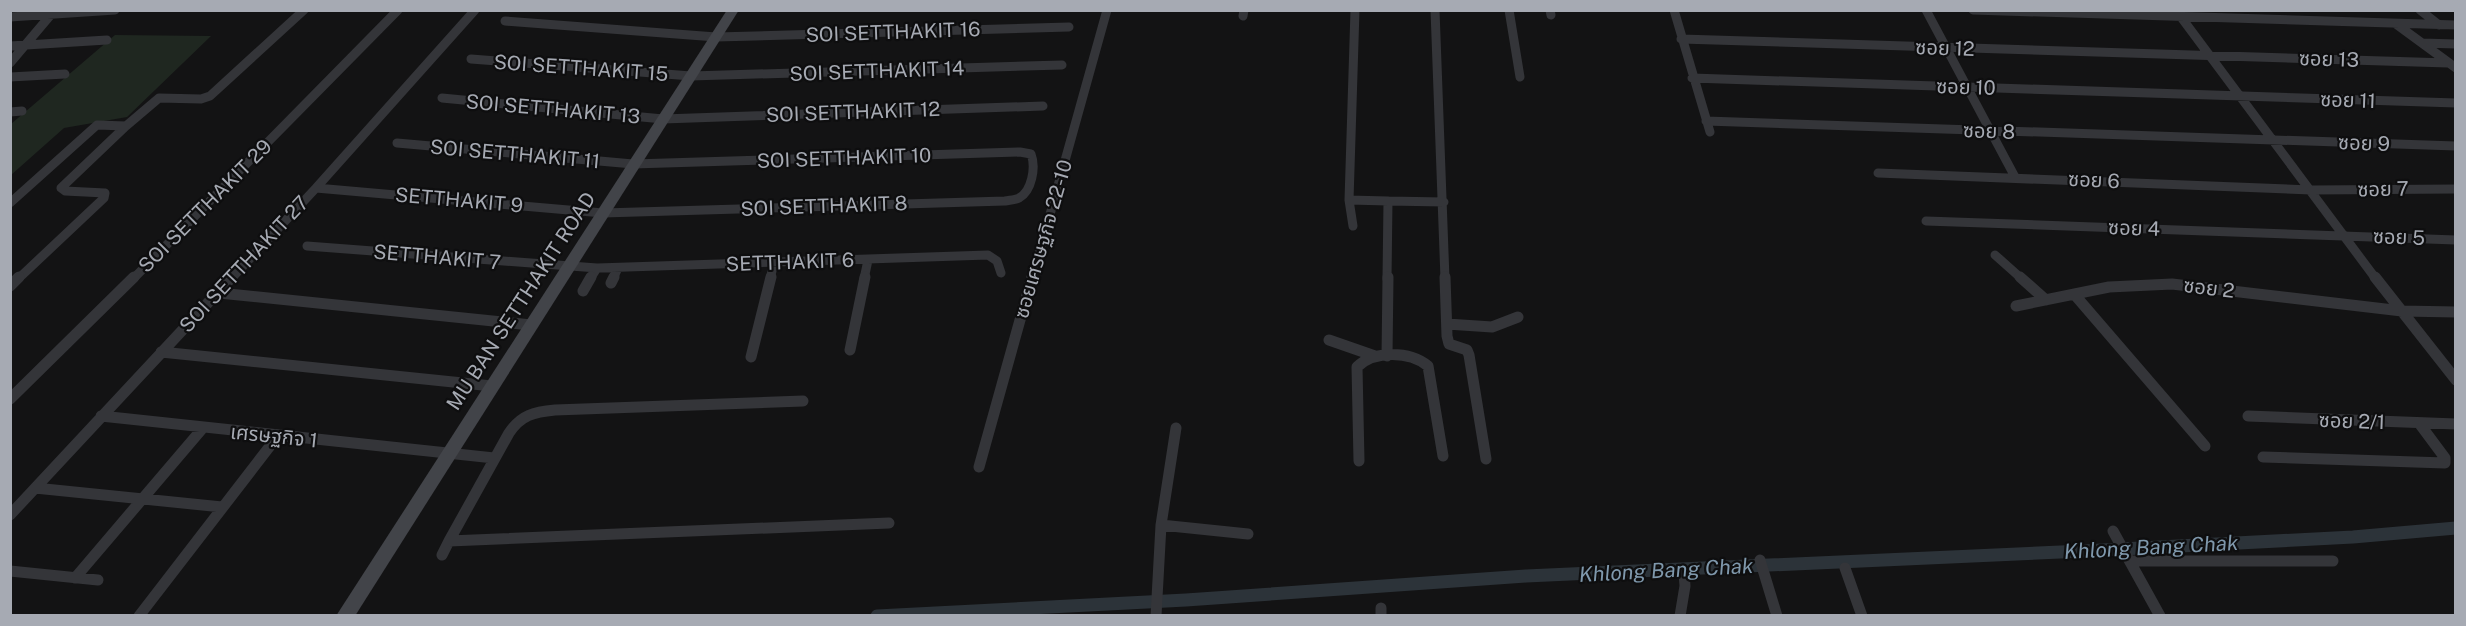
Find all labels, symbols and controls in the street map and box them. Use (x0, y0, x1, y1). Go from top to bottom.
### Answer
street label: SOI SETTHAKIT 16 (805, 17, 981, 47)
street label: ซอย 12 (1915, 35, 1975, 61)
street label: ซอย 13 (2299, 46, 2359, 72)
street label: SOI SETTHAKIT 15 (493, 50, 669, 86)
street label: SOI SETTHAKIT 14 (789, 56, 965, 86)
street label: ซอย 10 (1936, 74, 1996, 100)
street label: ซอย 11 (2320, 87, 2376, 113)
street label: SOI SETTHAKIT 13 (465, 89, 641, 129)
street label: SOI SETTHAKIT 12 (765, 97, 941, 127)
street label: ซอย 8 (1962, 118, 2016, 144)
street label: ซอย 9 (2338, 130, 2390, 156)
street label: SOI SETTHAKIT 29 (133, 134, 277, 278)
street label: SOI SETTHAKIT 11 (429, 135, 601, 173)
street label: SOI SETTHAKIT 10 (756, 143, 932, 173)
street label: ซอยเศรษฐกิจ 22-10 (1009, 157, 1077, 321)
street label: ซอย 6 (2068, 167, 2120, 193)
street label: ซอย 7 (2357, 177, 2409, 201)
street label: SETTHAKIT 9 (394, 182, 524, 218)
street label: MU BAN SETTHAKIT ROAD (441, 187, 601, 415)
street label: SOI SETTHAKIT 27 (174, 191, 314, 337)
street label: SOI SETTHAKIT 8 (740, 191, 908, 221)
street label: ซอย 4 (2108, 215, 2160, 241)
street label: ซอย 5 (2373, 224, 2425, 250)
street label: SETTHAKIT 7 (372, 239, 502, 275)
street label: SETTHAKIT 6 (725, 248, 855, 276)
street label: ซอย 2 (2182, 273, 2236, 303)
street label: ซอย 2/1 (2318, 408, 2386, 434)
street label: เศรษฐกิจ 1 (229, 419, 319, 453)
water label: Khlong Bang Chak (2063, 530, 2239, 564)
water label: Khlong Bang Chak (1578, 553, 1754, 587)

